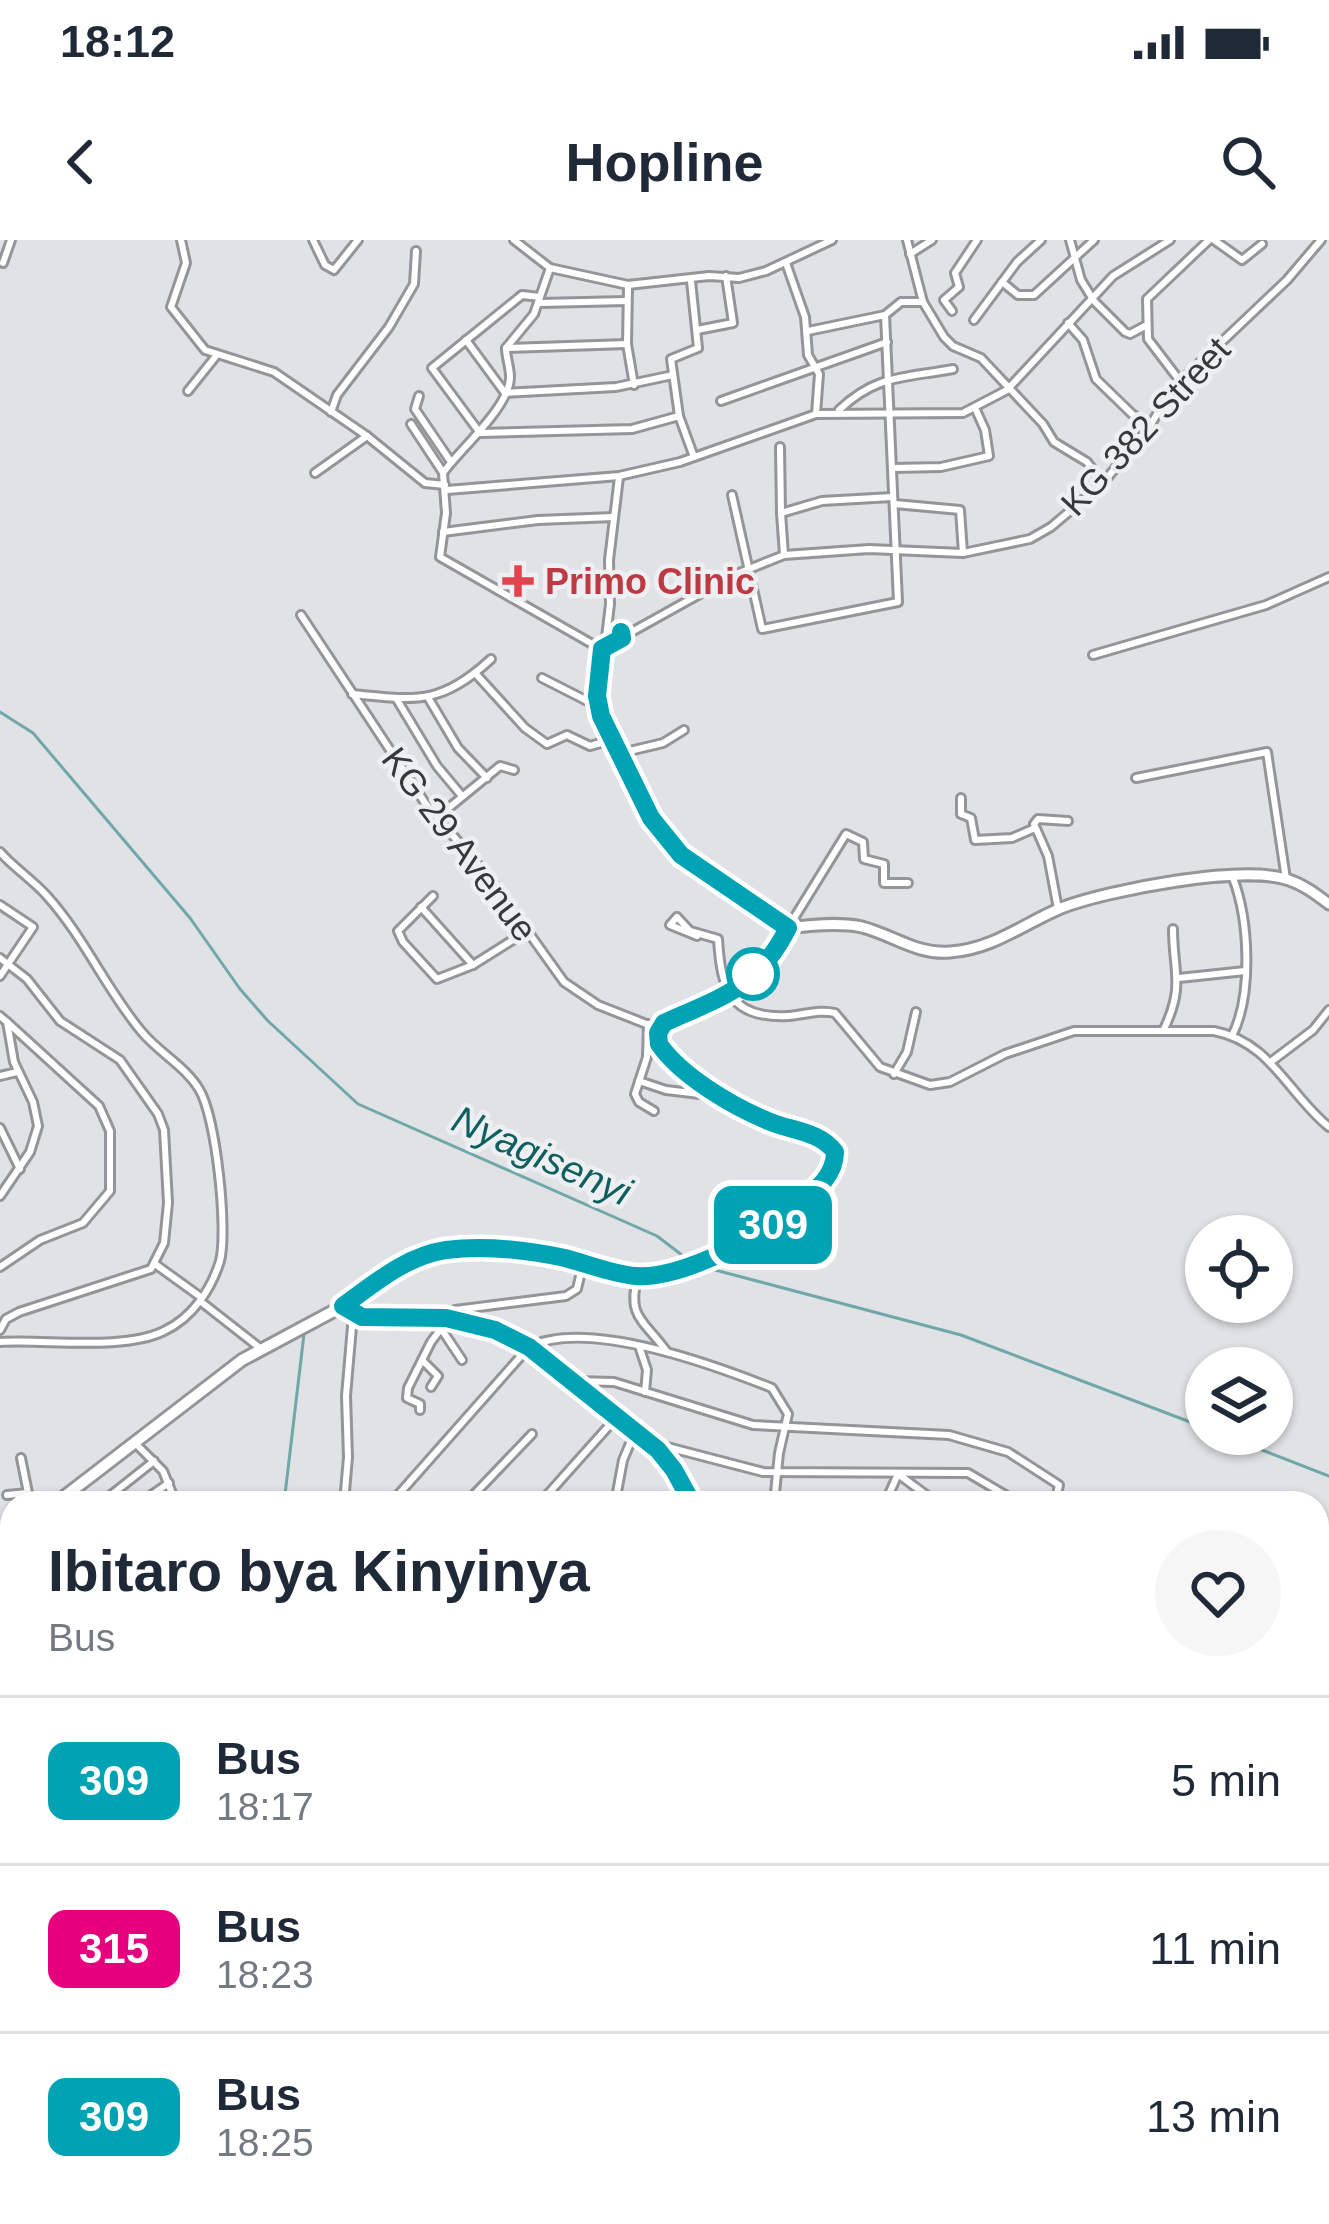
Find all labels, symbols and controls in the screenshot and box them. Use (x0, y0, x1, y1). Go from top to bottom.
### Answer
text: 18:12 (60, 16, 175, 67)
icon: back (48, 129, 114, 195)
icon: search (1215, 129, 1281, 195)
text: Hopline (566, 132, 764, 192)
street label: KG 382 Street (1053, 329, 1238, 524)
place label: Primo Clinic (545, 561, 755, 602)
marker: Primo Clinic (502, 565, 534, 597)
street label: KG 29 Avenue (374, 740, 546, 949)
unlabelled marker (728, 949, 778, 999)
water label: Nyagisenyi (446, 1097, 639, 1214)
line badge: 309 (704, 1186, 842, 1264)
text: 309 (738, 1201, 808, 1248)
map controls (1185, 1215, 1293, 1455)
button: locate (1185, 1215, 1293, 1323)
button: layers (1185, 1347, 1293, 1455)
button: heart (1155, 1530, 1281, 1656)
text: Ibitaro bya Kinyinya (48, 1539, 590, 1603)
text: Bus (48, 1616, 115, 1659)
text: Bus (216, 1733, 301, 1784)
text: 5 min (1171, 1755, 1281, 1806)
text: 309 (79, 1757, 149, 1804)
text: 18:17 (216, 1785, 314, 1828)
text: Bus (216, 1901, 301, 1952)
text: 11 min (1149, 1923, 1281, 1974)
text: 315 (79, 1925, 149, 1972)
text: 18:23 (216, 1953, 314, 1996)
text: Bus (216, 2069, 301, 2120)
text: 13 min (1146, 2091, 1281, 2142)
text: 309 (79, 2093, 149, 2140)
text: 18:25 (216, 2121, 314, 2164)

